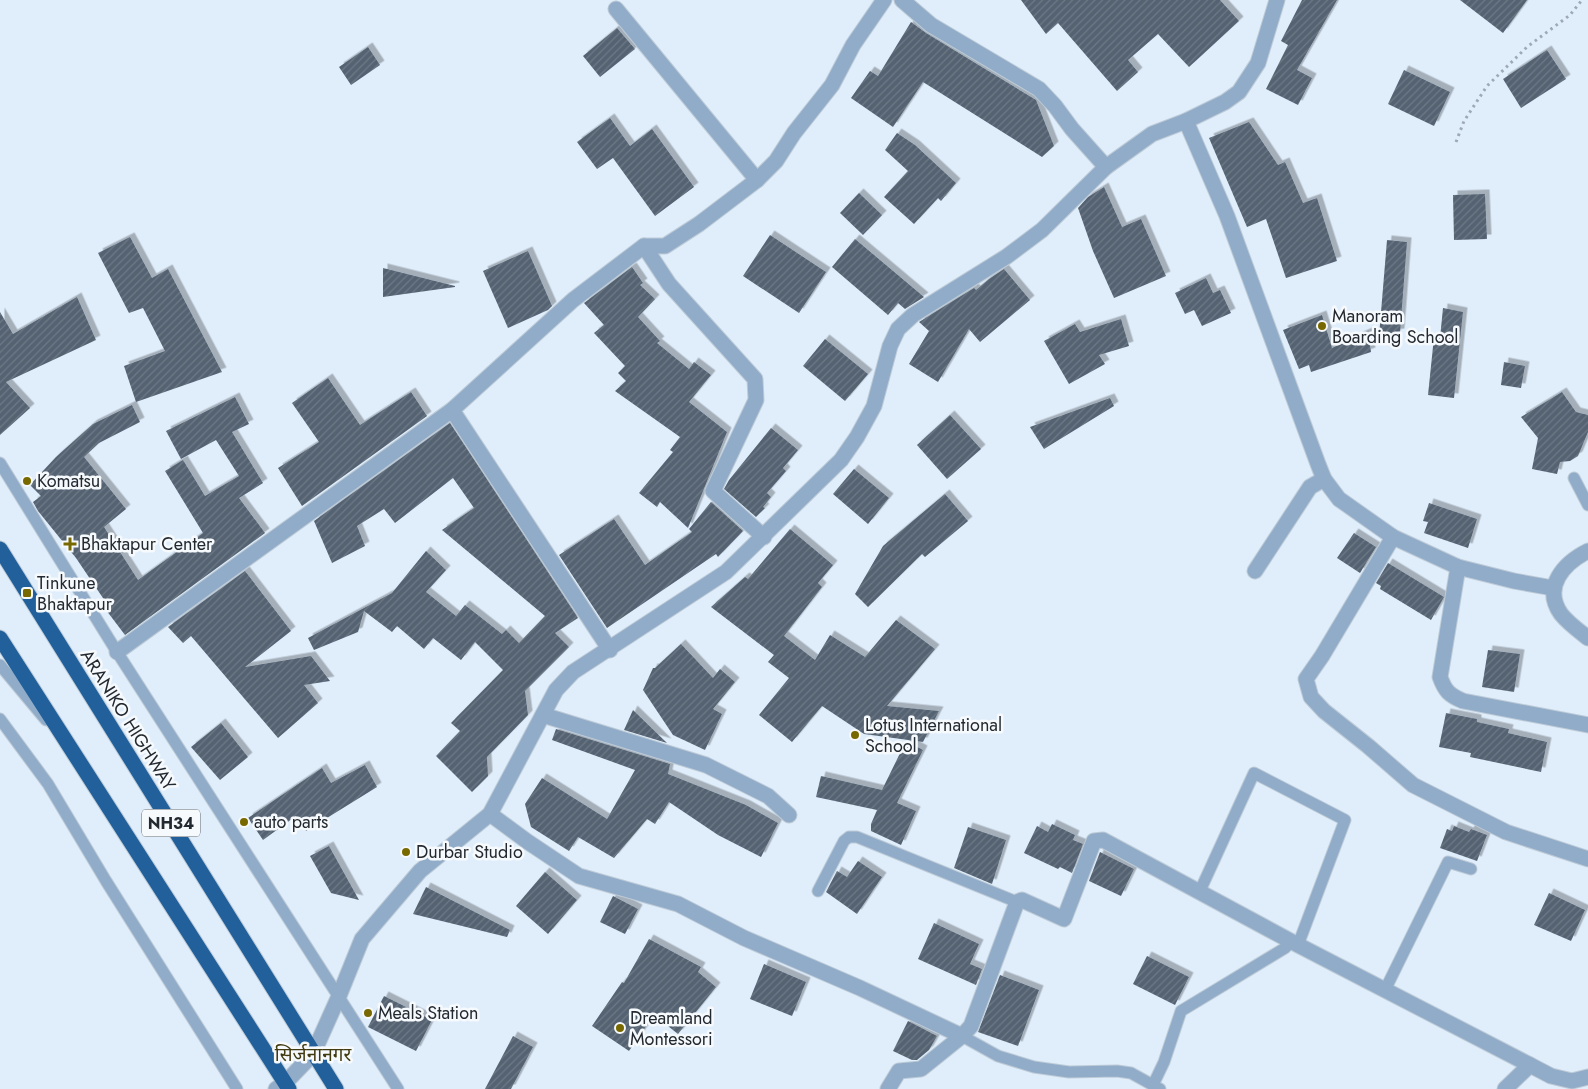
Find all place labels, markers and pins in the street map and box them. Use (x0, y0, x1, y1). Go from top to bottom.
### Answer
place label: Manoram Boarding School (1332, 303, 1458, 350)
marker: Manoram Boarding School (1316, 320, 1328, 332)
place label: Komatsu (37, 468, 100, 494)
marker: Komatsu (21, 475, 33, 487)
place label: Bhaktapur Center (81, 531, 213, 557)
marker: Bhaktapur Center (63, 537, 77, 551)
place label: Tinkune Bhaktapur (37, 570, 113, 617)
marker: Tinkune Bhaktapur (21, 587, 33, 599)
place label: Lotus International School (865, 712, 1002, 759)
marker: Lotus International School (849, 729, 861, 741)
place label: auto parts (254, 809, 328, 835)
marker: auto parts (238, 816, 250, 828)
place label: Durbar Studio (416, 839, 523, 865)
marker: Durbar Studio (400, 846, 412, 858)
place label: Meals Station (378, 1000, 478, 1026)
place label: Dreamland Montessori (630, 1005, 713, 1052)
marker: Meals Station (362, 1007, 374, 1019)
marker: Dreamland Montessori (614, 1022, 626, 1034)

